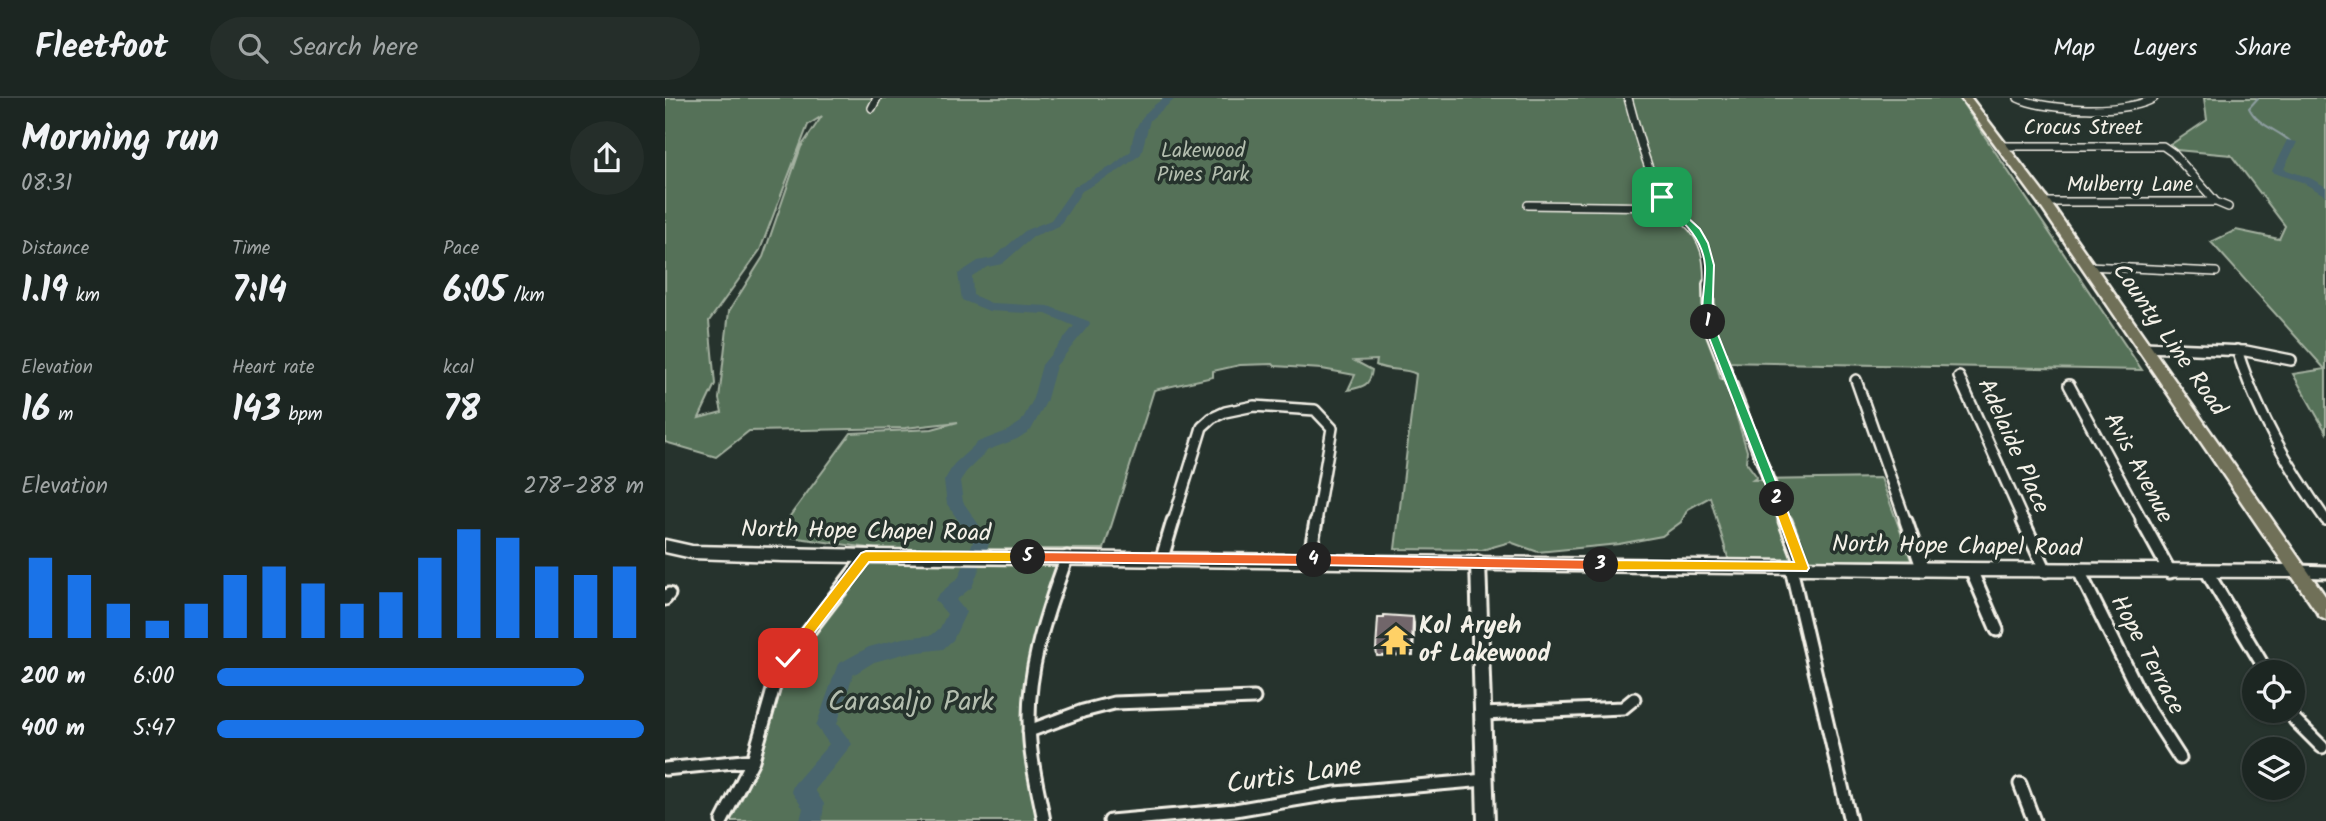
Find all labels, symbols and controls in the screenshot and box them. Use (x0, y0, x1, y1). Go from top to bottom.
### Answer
search box (210, 17, 700, 80)
text: Fleetfoot (35, 22, 168, 75)
text: Search here (290, 27, 418, 69)
icon: search (234, 29, 272, 67)
text: Map (2053, 29, 2095, 68)
text: Layers (2133, 29, 2197, 68)
text: Share (2235, 29, 2291, 68)
text: Morning run (21, 110, 219, 170)
street label: Crocus Street (2023, 112, 2143, 145)
button: share (570, 121, 644, 195)
park label: Lakewood Pines Park (1157, 135, 1249, 192)
text: 08:31 (21, 166, 72, 202)
pin (1632, 167, 1692, 227)
street label: Mulberry Lane (2067, 169, 2194, 202)
icon: arrive (1643, 178, 1681, 216)
text: Distance (21, 234, 89, 264)
text: Time (232, 234, 270, 264)
text: Pace (443, 234, 479, 264)
street label: County Line Road (2101, 255, 2237, 426)
text: 1.19 (21, 264, 68, 320)
text: 7:14 (232, 264, 287, 320)
text: 6:05 (443, 264, 506, 320)
text: km (68, 281, 100, 311)
text: /km (506, 281, 545, 311)
pin: 1 (1691, 304, 1725, 340)
text: 1 (1705, 306, 1710, 336)
text: Elevation (21, 353, 93, 383)
text: Heart rate (232, 353, 315, 383)
text: kcal (443, 353, 474, 383)
street label: Adelaide Place (1966, 372, 2060, 520)
text: 16 (21, 383, 51, 439)
text: 143 (232, 383, 281, 439)
text: 78 (443, 383, 480, 439)
text: m (51, 400, 73, 430)
text: bpm (281, 400, 323, 430)
street label: Avis Avenue (2092, 405, 2184, 531)
text: Elevation (21, 469, 108, 505)
text: 278–288 m (524, 469, 644, 505)
pin: 2 (1759, 482, 1795, 516)
text: 2 (1771, 483, 1782, 513)
street label: North Hope Chapel Road (741, 510, 992, 554)
street label: North Hope Chapel Road (1832, 525, 2083, 569)
pin: 5 (1011, 540, 1045, 574)
text: 5 (1023, 541, 1032, 571)
pin: 4 (1297, 542, 1331, 578)
text: 4 (1308, 544, 1319, 574)
pin: 3 (1583, 547, 1619, 582)
text: 3 (1595, 549, 1606, 579)
street label: Hope Terrace (2099, 588, 2195, 722)
place label: Kol Aryeh of Lakewood (1419, 607, 1551, 674)
temple icon: Kol Aryeh of Lakewood (1379, 623, 1413, 657)
pin (758, 628, 818, 688)
icon: check (769, 639, 807, 677)
text: 200 m (21, 659, 86, 695)
text: 6:00 (133, 659, 174, 695)
map controls (2242, 660, 2305, 800)
button: locate (2242, 660, 2305, 723)
park label: Carasaljo Park (828, 680, 995, 725)
text: 400 m (21, 711, 85, 747)
text: 5:47 (133, 711, 174, 747)
button: layers (2242, 737, 2305, 800)
street label: Curtis Lane (1223, 744, 1365, 808)

